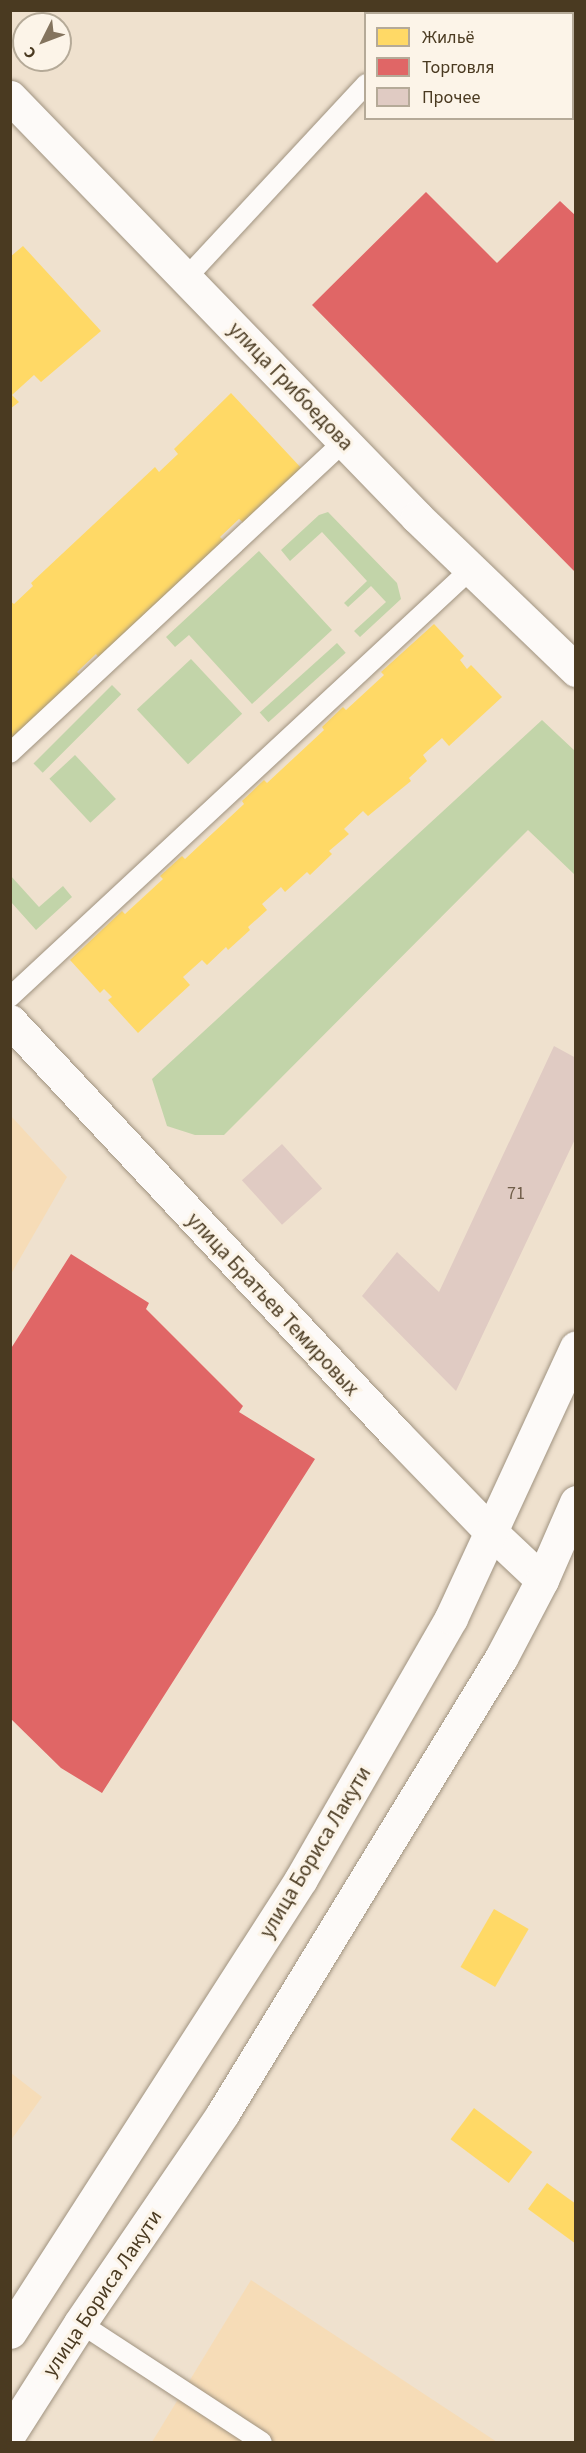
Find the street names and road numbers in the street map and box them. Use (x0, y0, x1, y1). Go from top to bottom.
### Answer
street label: улица Грибоедова (223, 316, 359, 456)
street label: улица Братьев Темировых (182, 1207, 364, 1401)
street label: улица Бориса Лакути (254, 1762, 376, 1942)
street label: улица Бориса Лакути (37, 2205, 167, 2381)

